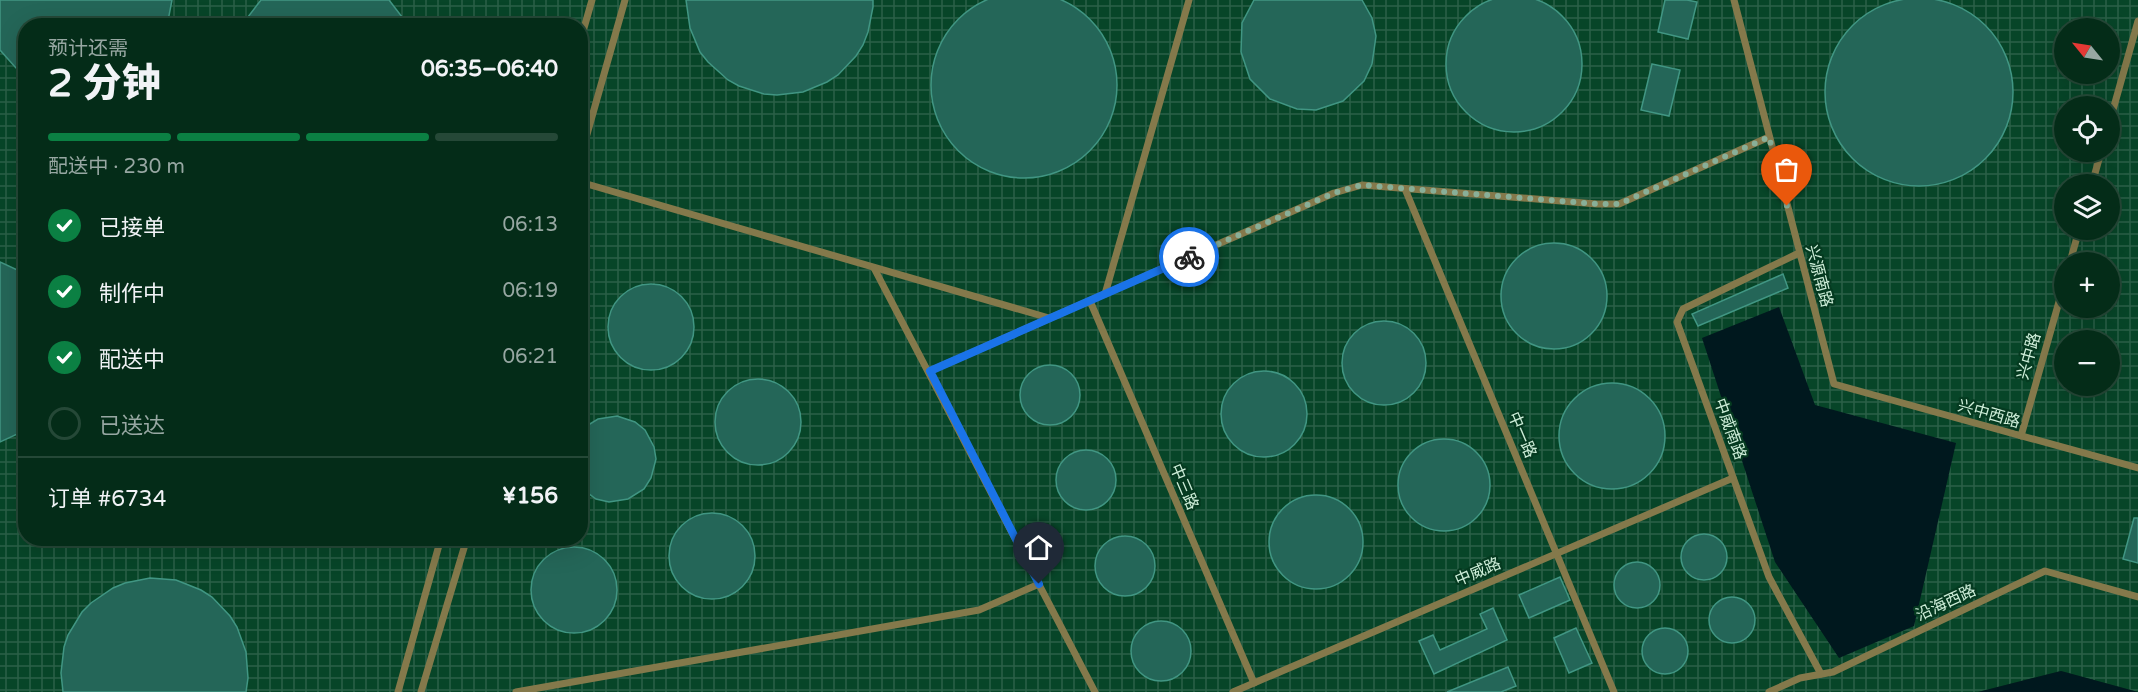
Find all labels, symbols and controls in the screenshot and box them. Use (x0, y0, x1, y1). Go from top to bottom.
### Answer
north arrow (2054, 18, 2120, 84)
map controls (2054, 18, 2120, 396)
text: 预计还需 (48, 37, 128, 61)
text: 06:35–06:40 (421, 56, 558, 82)
text: 2 分钟 (48, 60, 161, 107)
button: locate (2054, 96, 2120, 162)
pin (1761, 144, 1812, 206)
icon: bag (1770, 153, 1803, 186)
text: 配送中 · 230 m (48, 155, 185, 179)
button: layers (2054, 174, 2120, 240)
icon: check (48, 209, 81, 242)
text: 06:13 (503, 213, 558, 237)
text: 已接单 (99, 215, 165, 241)
courier (1159, 227, 1219, 287)
icon: bike (1173, 241, 1206, 274)
street label: 兴源南路 (1801, 242, 1837, 310)
button: + (2054, 252, 2120, 318)
icon: check (48, 275, 81, 308)
text: 06:19 (503, 279, 558, 303)
text: 制作中 (99, 281, 165, 307)
street label: 兴中路 (2013, 330, 2045, 382)
button: − (2054, 330, 2120, 396)
icon: check (48, 341, 81, 374)
text: 06:21 (503, 345, 558, 369)
text: 配送中 (99, 347, 165, 373)
street label: 中威南路 (1710, 396, 1750, 462)
street label: 兴中西路 (1955, 396, 2023, 432)
street label: 中一路 (1503, 409, 1541, 461)
text: 已送达 (99, 413, 165, 439)
street label: 中三路 (1165, 461, 1203, 513)
text: ¥156 (502, 483, 558, 509)
text: 订单 #6734 (48, 486, 166, 512)
pin (1013, 522, 1064, 584)
icon: home (1022, 531, 1055, 564)
street label: 中威路 (1452, 553, 1504, 591)
street label: 沿海西路 (1913, 580, 1979, 626)

